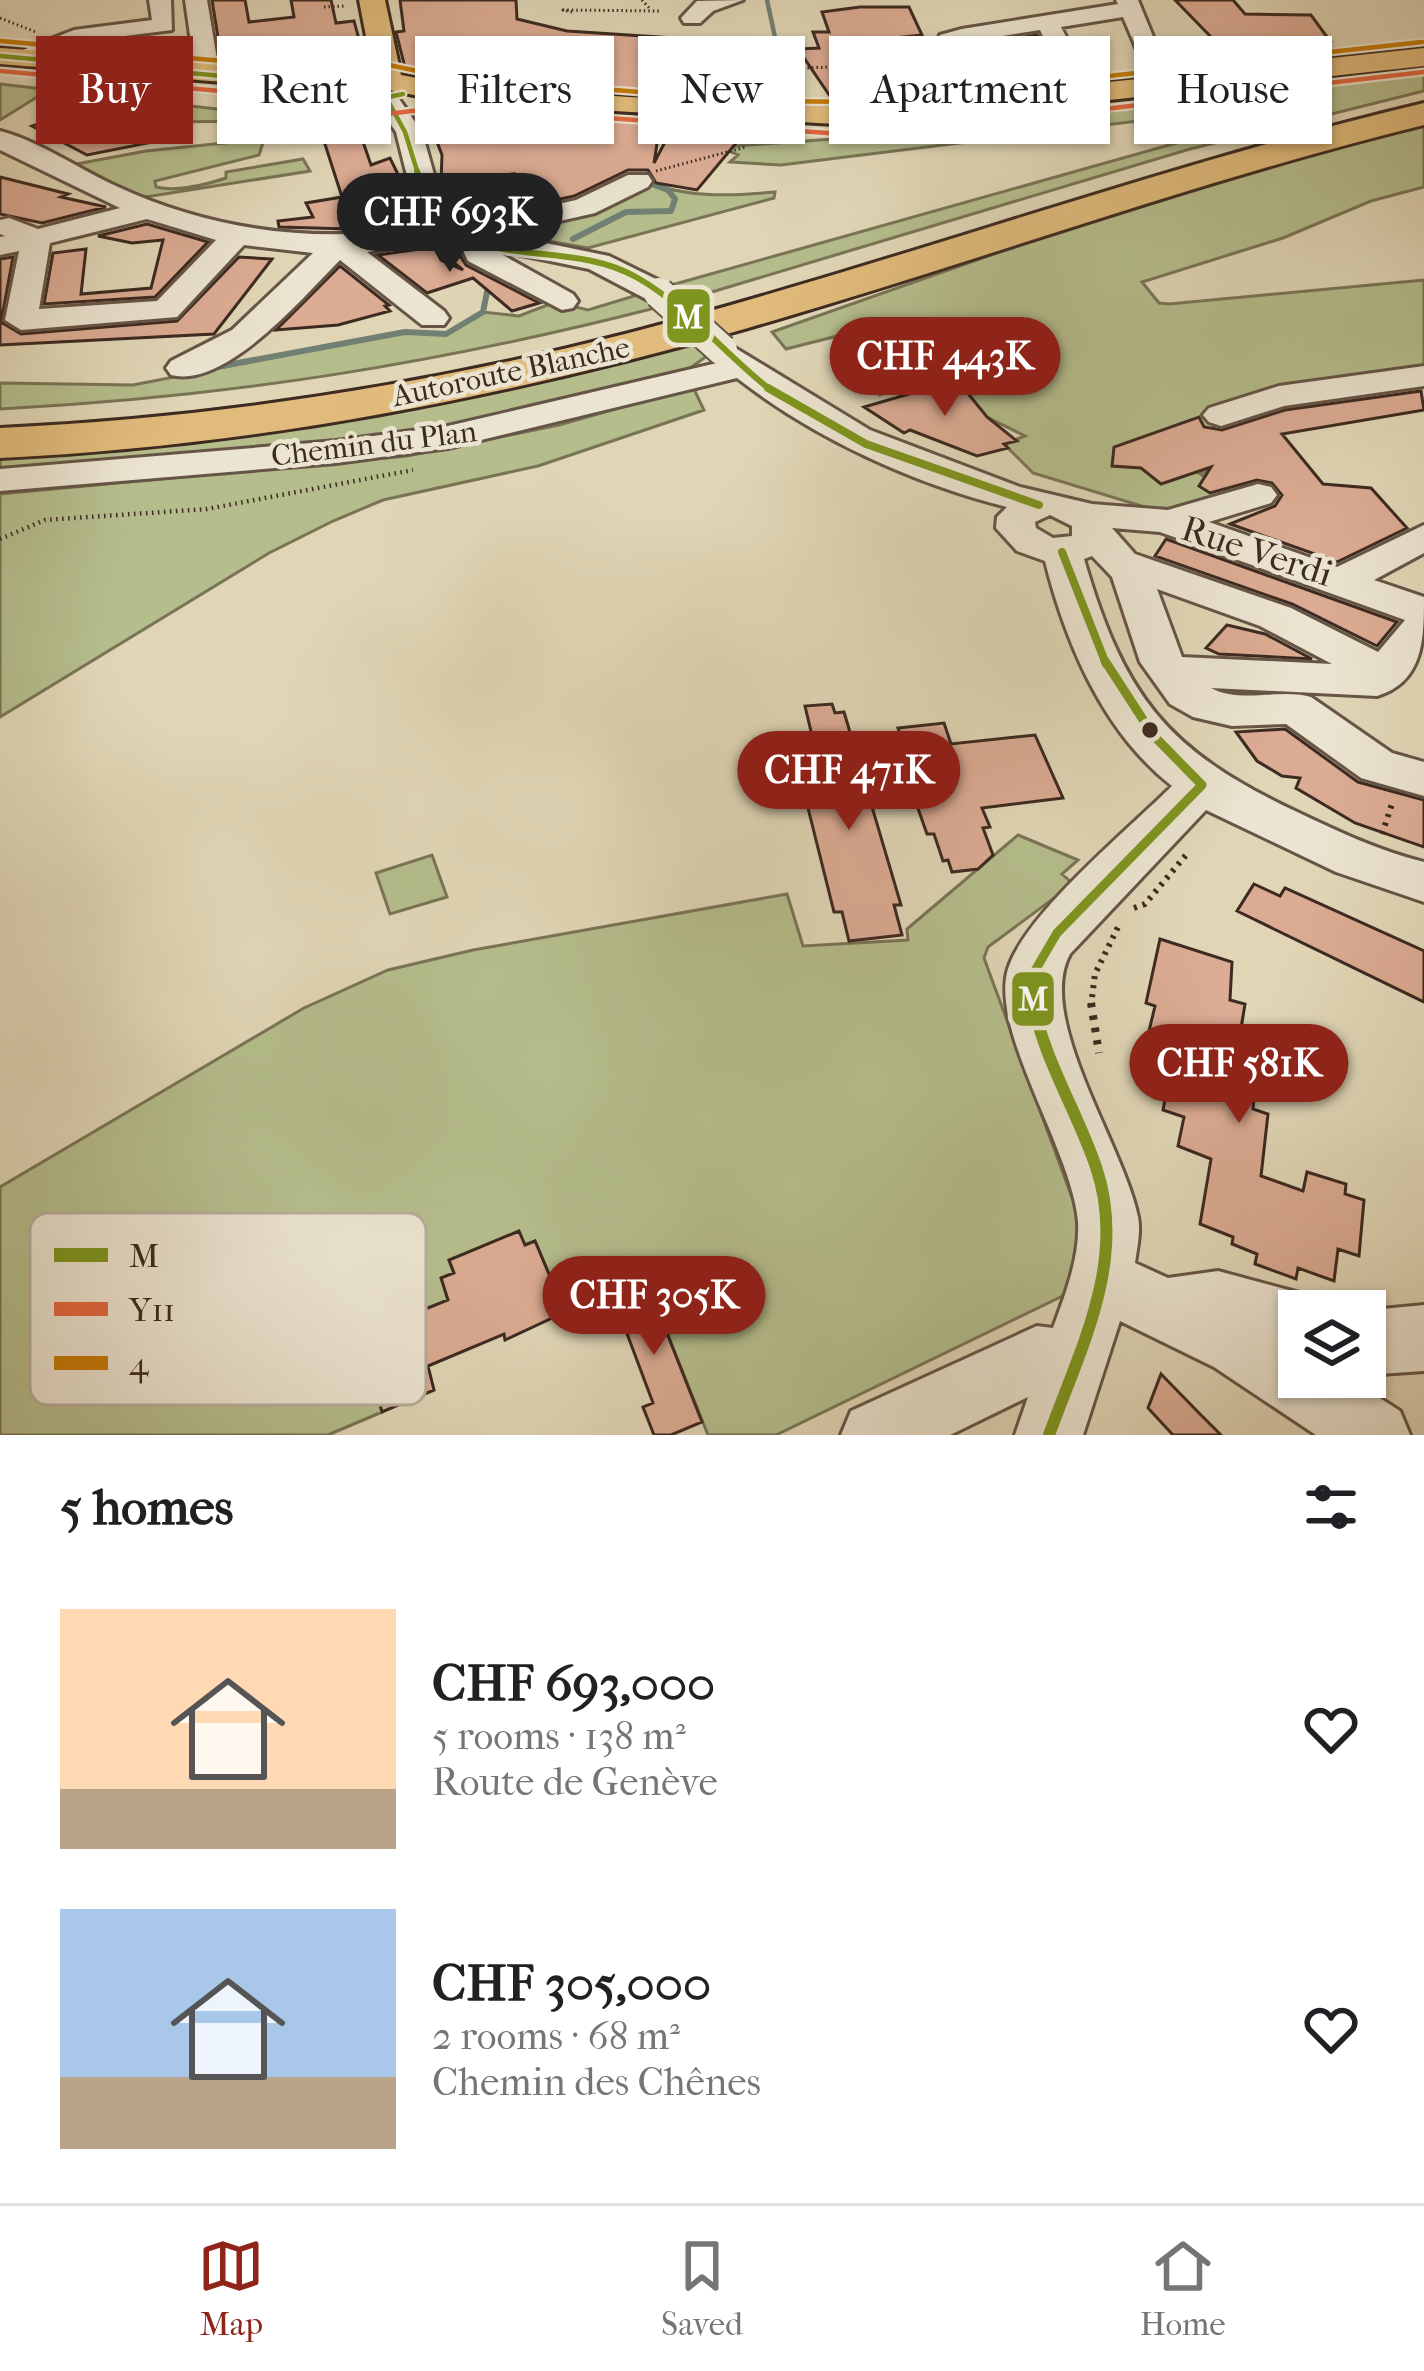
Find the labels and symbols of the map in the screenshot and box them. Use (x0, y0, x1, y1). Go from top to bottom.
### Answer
pin: CHF 693K (326, 173, 574, 275)
line badge: M (665, 287, 712, 345)
text: M (673, 298, 703, 337)
pin: CHF 443K (821, 317, 1069, 419)
street label: Autoroute Blanche (388, 330, 633, 414)
street label: Chemin du Plan (269, 414, 479, 474)
street label: Rue Verdi (1177, 507, 1338, 595)
unlabelled marker (1139, 719, 1161, 741)
pin: CHF 471K (725, 731, 973, 833)
line badge: M (1010, 970, 1056, 1028)
text: M (1018, 980, 1048, 1019)
pin: CHF 581K (1115, 1024, 1363, 1126)
legend (30, 1213, 426, 1405)
text: M (129, 1237, 159, 1276)
pin: CHF 305K (530, 1256, 778, 1358)
text: Y11 (128, 1291, 175, 1330)
text: 4 (129, 1345, 150, 1384)

